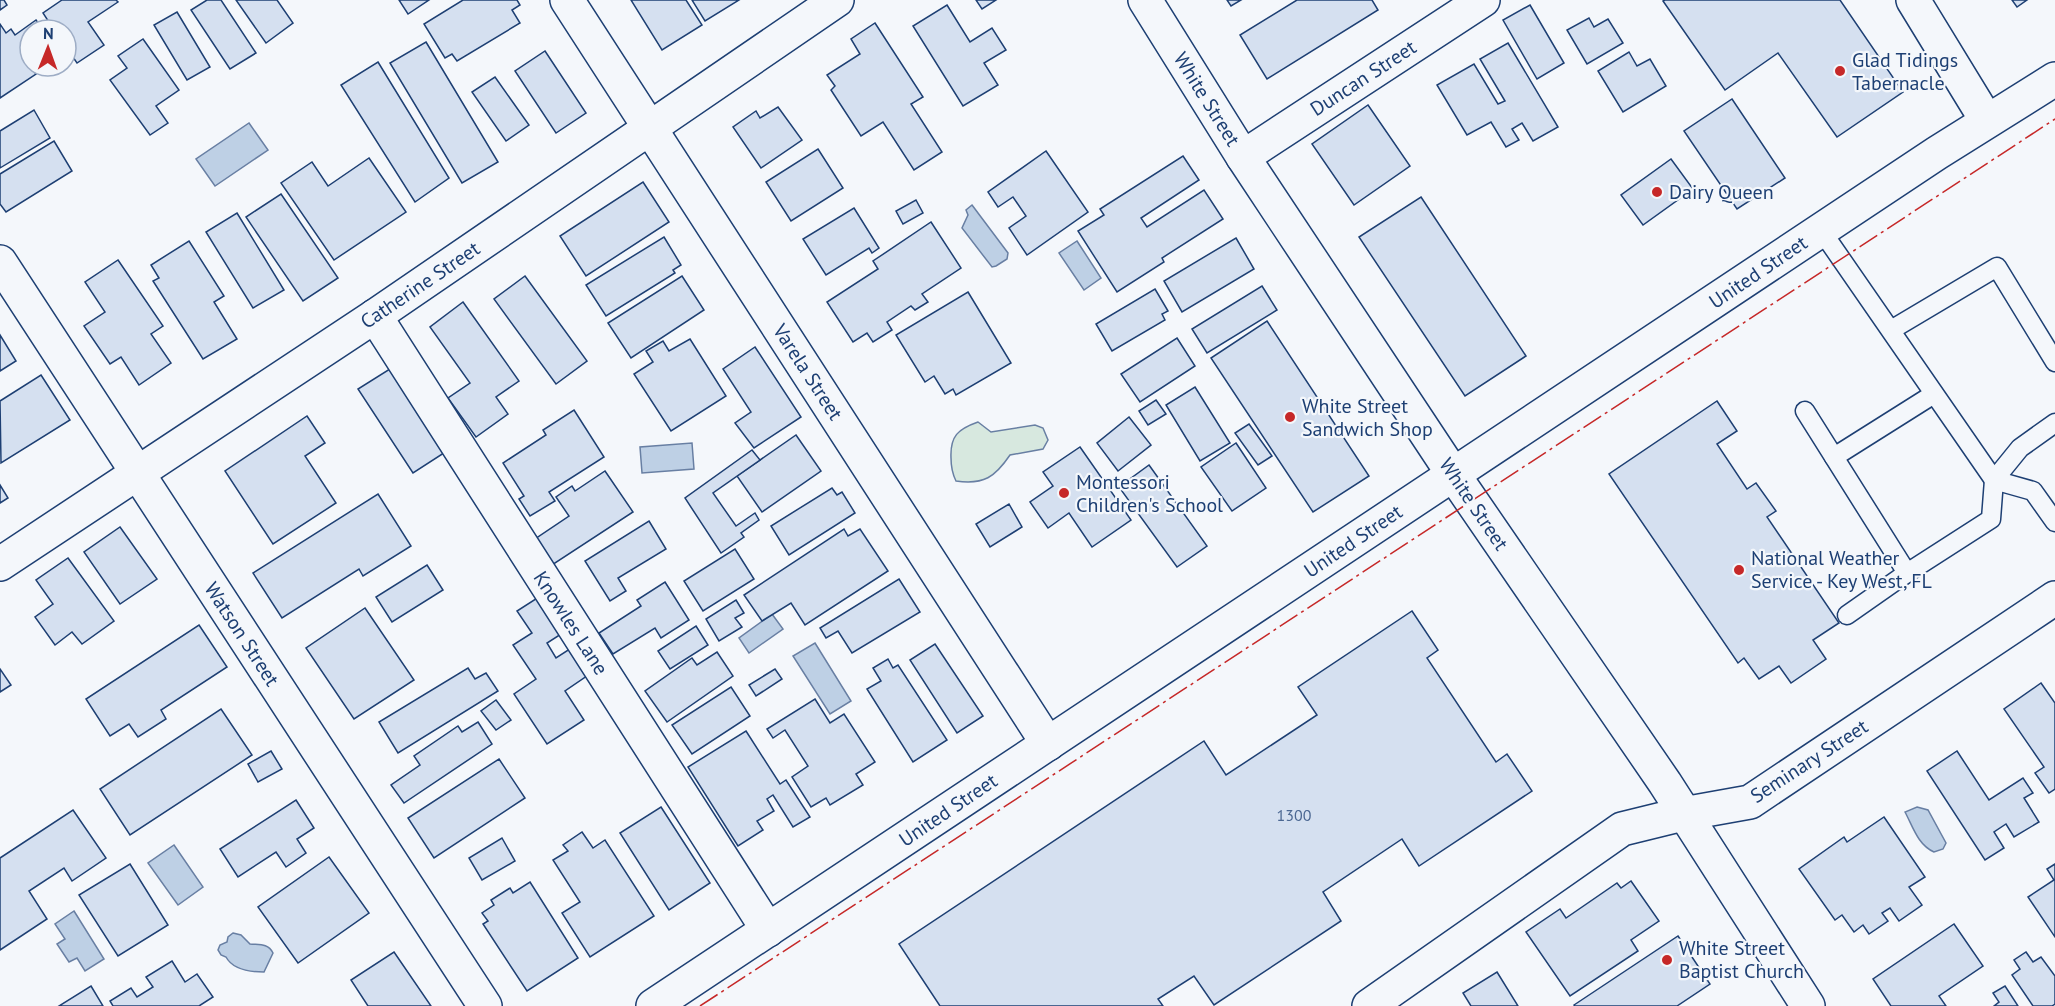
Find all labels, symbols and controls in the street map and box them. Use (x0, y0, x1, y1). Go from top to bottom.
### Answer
north arrow (18, 18, 78, 78)
text: N (43, 23, 54, 43)
street label: Duncan Street (1305, 34, 1421, 122)
street label: White Street (1168, 47, 1246, 151)
place label: Glad Tidings Tabernacle (1852, 47, 1958, 96)
marker: Glad Tidings Tabernacle (1833, 64, 1847, 78)
place label: Dairy Queen (1669, 179, 1774, 205)
marker: Dairy Queen (1650, 185, 1664, 199)
street label: United Street (1704, 229, 1812, 314)
street label: Catherine Street (355, 235, 485, 335)
street label: Varela Street (767, 318, 849, 425)
place label: White Street Sandwich Shop (1302, 393, 1433, 442)
marker: White Street Sandwich Shop (1283, 410, 1297, 424)
street label: White Street (1434, 453, 1515, 555)
place label: Montessori Children's School (1076, 469, 1223, 518)
marker: Montessori Children's School (1057, 486, 1071, 500)
street label: United Street (1299, 498, 1407, 583)
place label: National Weather Service - Key West, FL (1751, 545, 1932, 594)
marker: National Weather Service - Key West, FL (1732, 563, 1746, 577)
street label: Knowles Lane (528, 566, 614, 680)
street label: Watson Street (199, 577, 285, 691)
street label: Seminary Street (1745, 713, 1873, 809)
street label: United Street (894, 767, 1002, 852)
house number: 1300 (1277, 805, 1312, 825)
place label: White Street Baptist Church (1679, 935, 1804, 984)
marker: White Street Baptist Church (1660, 953, 1674, 967)

